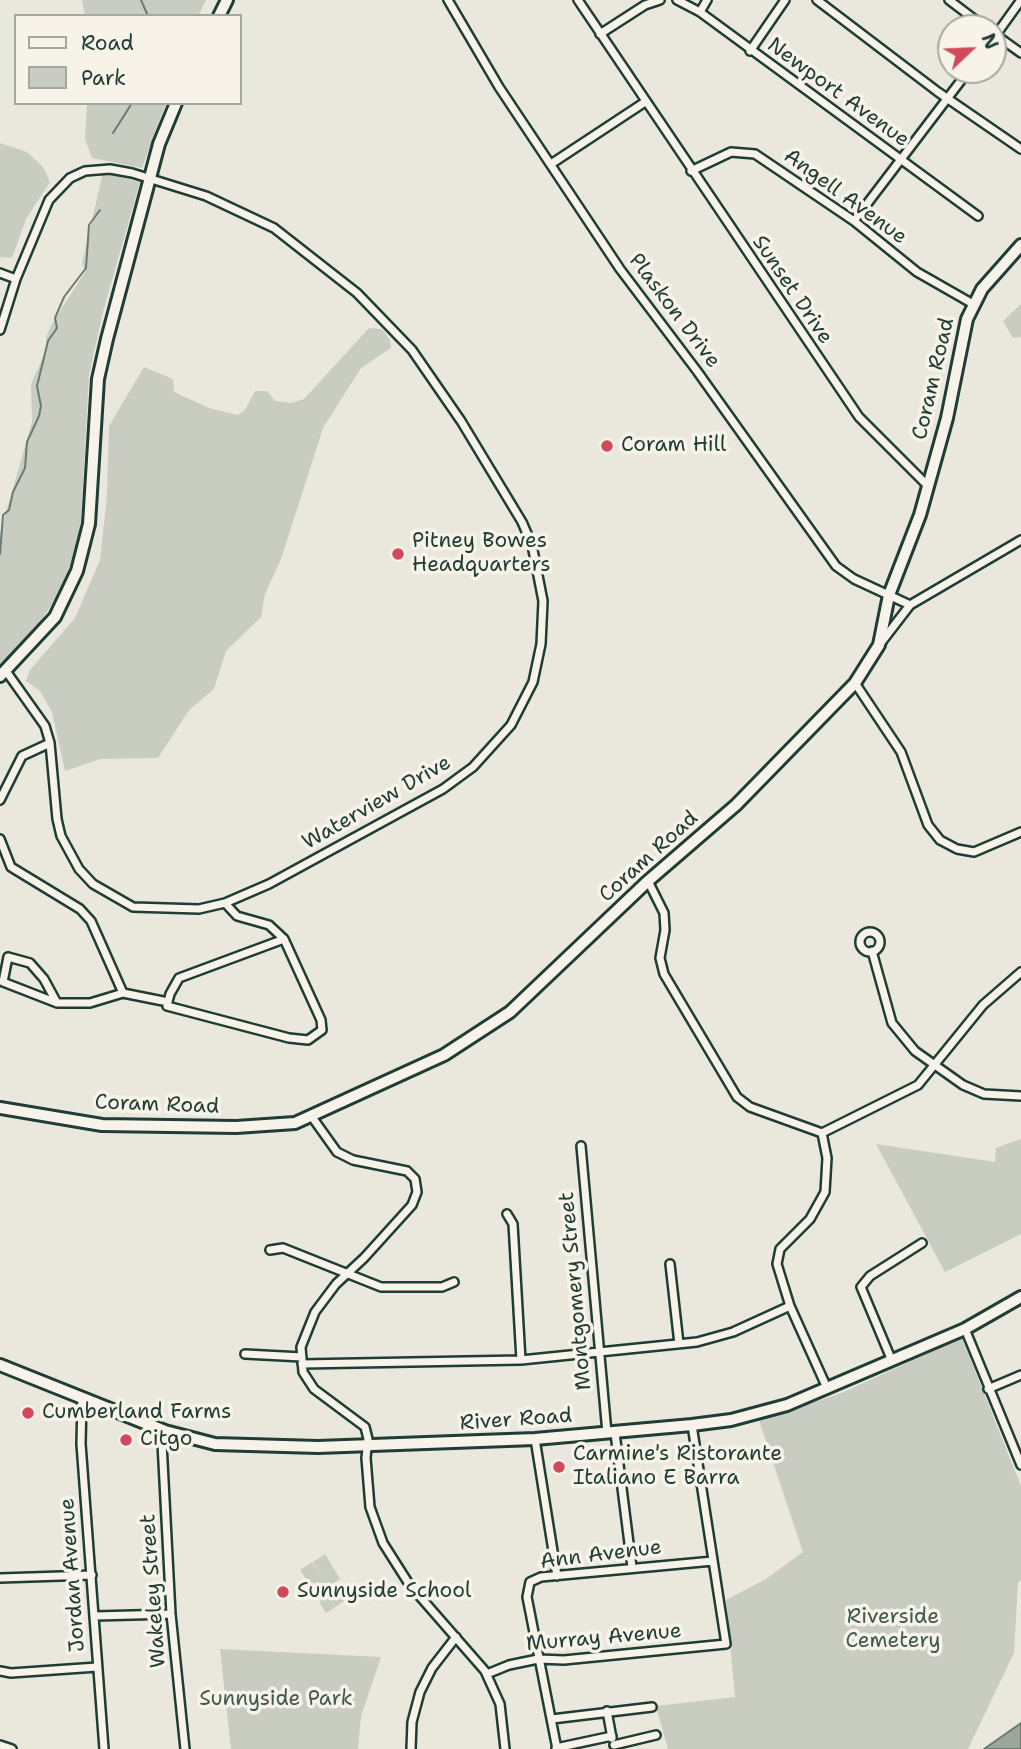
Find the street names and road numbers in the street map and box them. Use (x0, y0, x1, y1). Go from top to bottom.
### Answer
street label: Newport Avenue (762, 33, 914, 153)
street label: Angell Avenue (778, 144, 912, 250)
street label: Sunset Drive (746, 231, 838, 349)
street label: Plaskon Drive (623, 249, 725, 373)
street label: Coram Road (908, 316, 960, 442)
street label: Waterview Drive (298, 750, 456, 856)
street label: Coram Road (594, 806, 704, 908)
street label: Coram Road (94, 1090, 220, 1120)
street label: Montgomery Street (555, 1191, 597, 1391)
street label: River Road (459, 1404, 573, 1436)
street label: Jordan Avenue (55, 1497, 91, 1653)
street label: Wakeley Street (136, 1513, 172, 1669)
street label: Ann Avenue (539, 1535, 663, 1575)
street label: Murray Avenue (525, 1619, 683, 1657)

